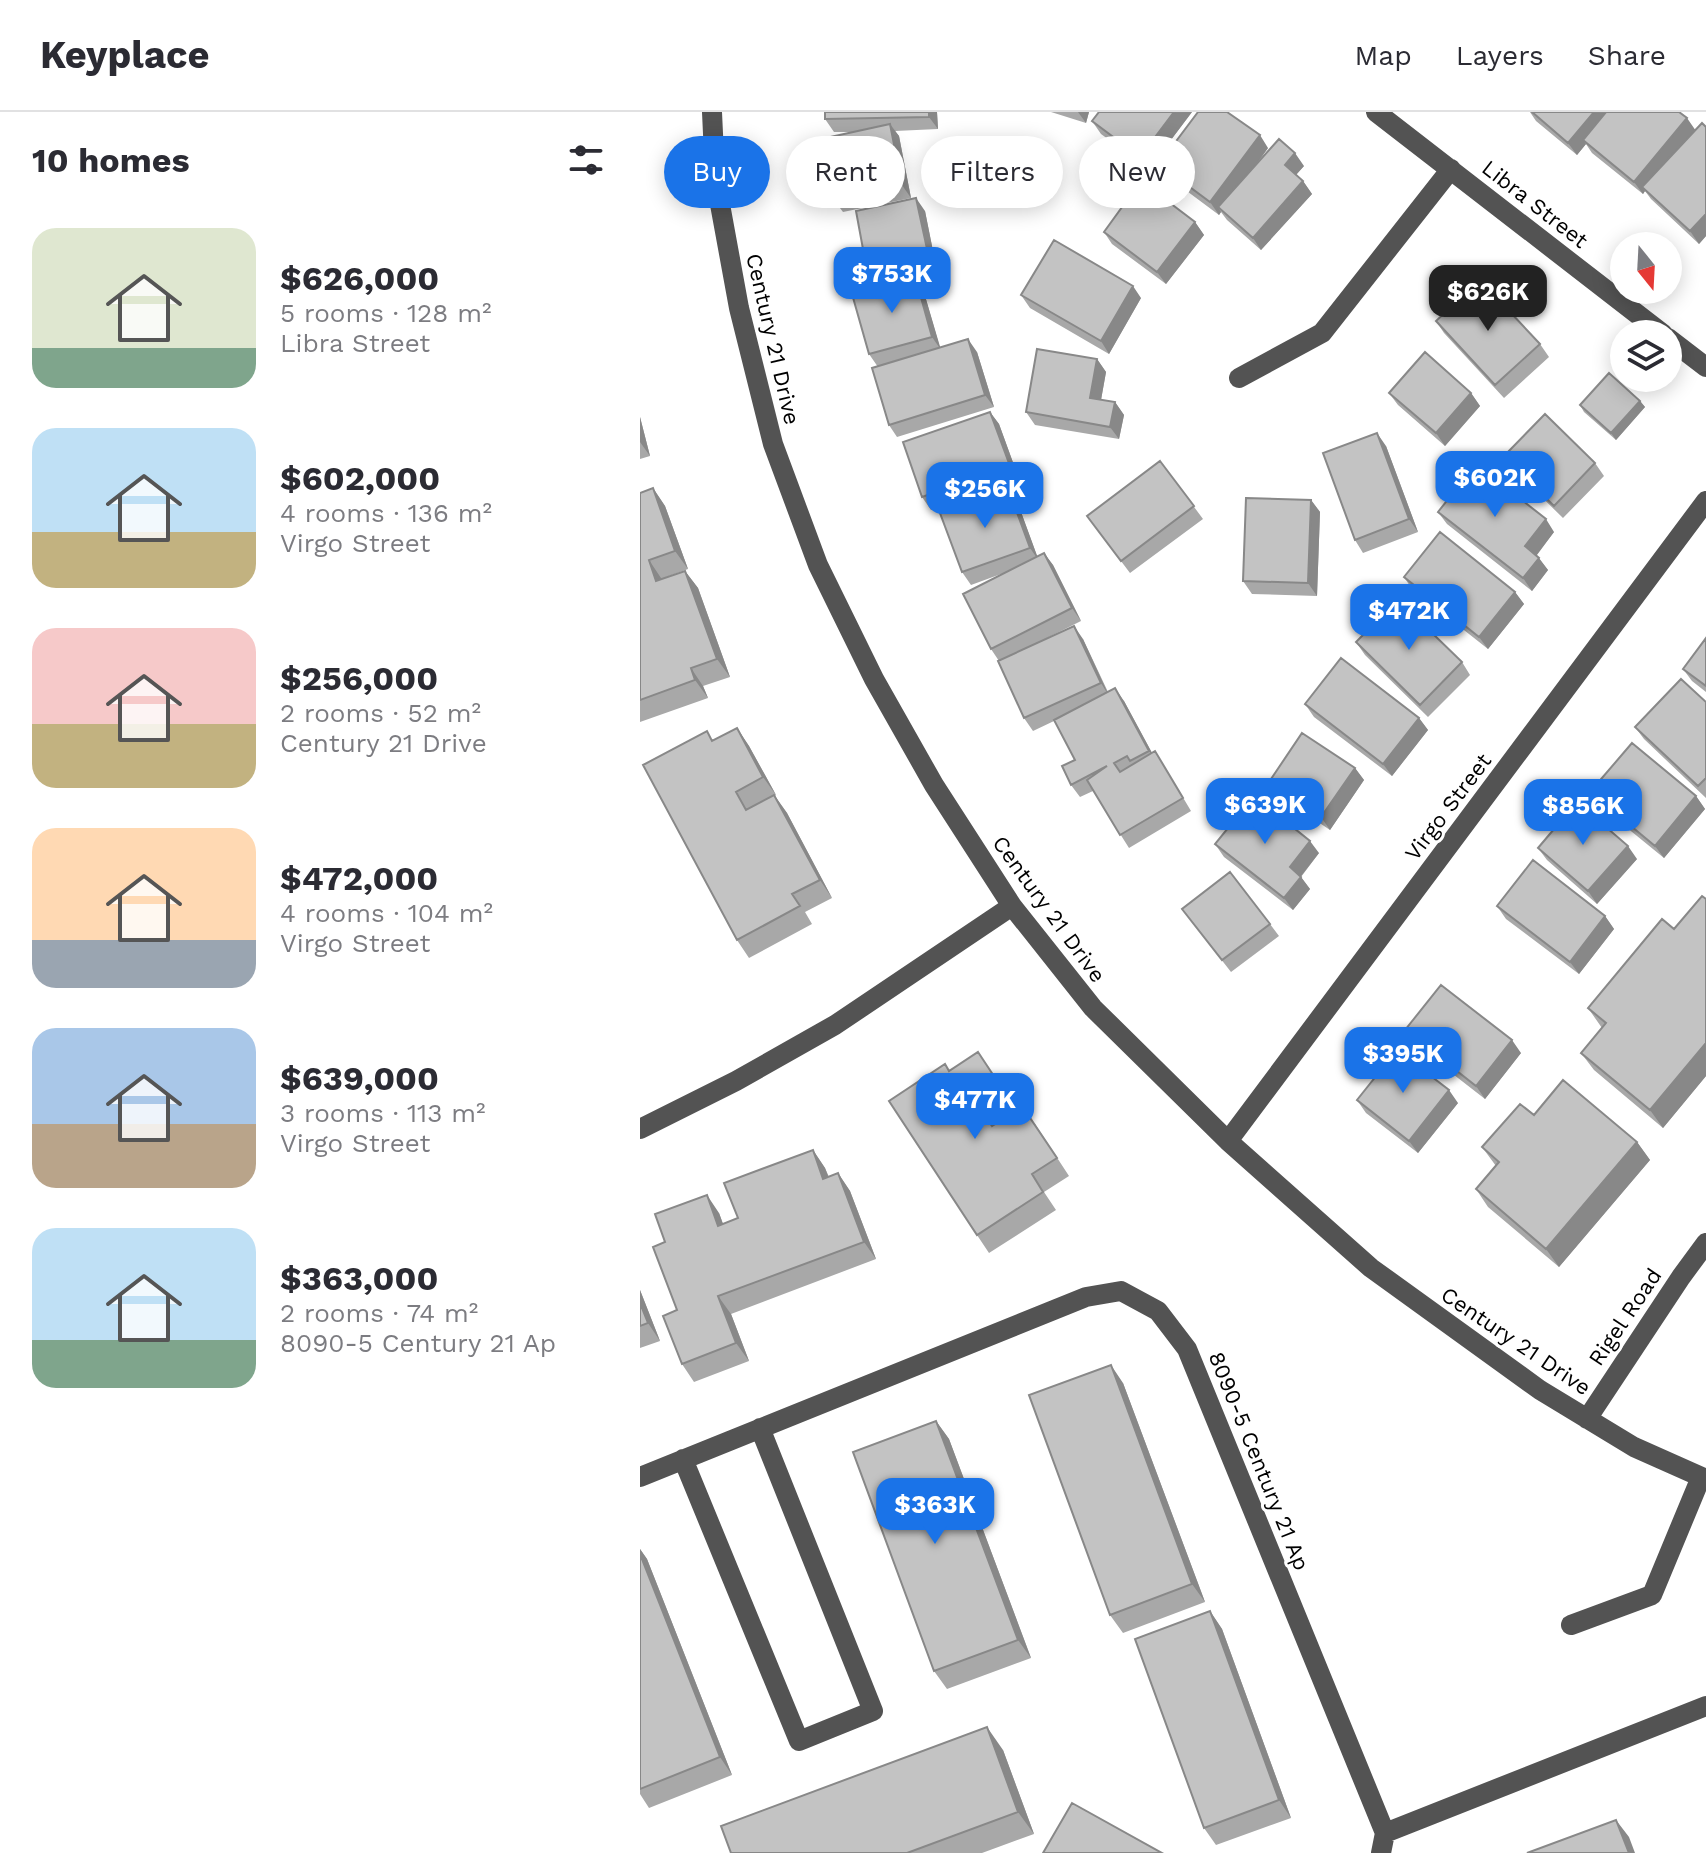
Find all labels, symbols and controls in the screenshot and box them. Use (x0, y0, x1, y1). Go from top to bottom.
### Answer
text: Keyplace (40, 33, 209, 77)
text: Map (1355, 39, 1412, 72)
text: Layers (1456, 39, 1544, 72)
text: Share (1588, 39, 1666, 72)
chip: Buy (664, 136, 770, 208)
chip: Rent (786, 136, 905, 208)
chip: Filters (921, 136, 1063, 208)
chip: New (1079, 136, 1195, 208)
icon: filters (564, 138, 608, 182)
text: 10 homes (32, 140, 190, 180)
street label: Libra Street (1477, 155, 1593, 253)
north arrow (1610, 232, 1682, 304)
map controls (1610, 232, 1682, 392)
pin: $753K (836, 247, 948, 315)
street label: Century 21 Drive (741, 251, 805, 427)
text: $626,000 (280, 258, 439, 298)
text: $753K (852, 258, 932, 288)
icon: home (96, 260, 192, 356)
pin: $626K (1432, 265, 1544, 333)
text: $626K (1447, 276, 1529, 306)
text: 5 rooms · 128 m² (280, 298, 491, 328)
button: layers (1610, 320, 1682, 392)
text: Libra Street (280, 328, 430, 358)
pin: $602K (1439, 451, 1551, 519)
text: $602,000 (280, 458, 440, 498)
icon: home (96, 460, 192, 556)
pin: $256K (929, 462, 1041, 530)
text: $602K (1454, 462, 1536, 492)
text: $256K (944, 473, 1026, 503)
text: 4 rooms · 136 m² (280, 498, 492, 528)
text: Virgo Street (280, 528, 430, 558)
pin: $472K (1353, 584, 1465, 652)
text: $472K (1368, 595, 1450, 625)
text: $256,000 (280, 658, 438, 698)
icon: home (96, 660, 192, 756)
text: 2 rooms · 52 m² (280, 698, 481, 728)
text: Century 21 Drive (280, 728, 487, 758)
street label: Virgo Street (1400, 749, 1496, 865)
pin: $639K (1209, 778, 1321, 846)
pin: $856K (1527, 779, 1639, 847)
text: $639K (1224, 789, 1306, 819)
text: $856K (1542, 790, 1624, 820)
street label: Century 21 Drive (987, 831, 1111, 987)
text: $472,000 (280, 858, 438, 898)
icon: home (96, 860, 192, 956)
text: 4 rooms · 104 m² (280, 898, 493, 928)
text: Virgo Street (280, 928, 430, 958)
pin: $395K (1347, 1027, 1459, 1095)
text: $395K (1362, 1038, 1444, 1068)
text: $639,000 (280, 1058, 439, 1098)
icon: home (96, 1060, 192, 1156)
pin: $477K (919, 1073, 1031, 1141)
text: $477K (934, 1084, 1016, 1114)
text: 3 rooms · 113 m² (280, 1098, 486, 1128)
text: Virgo Street (280, 1128, 430, 1158)
text: $363,000 (280, 1258, 438, 1298)
icon: home (96, 1260, 192, 1356)
street label: Rigel Road (1583, 1264, 1667, 1370)
street label: Century 21 Drive (1436, 1282, 1596, 1400)
text: 2 rooms · 74 m² (280, 1298, 478, 1328)
text: 8090-5 Century 21 Ap (280, 1328, 556, 1358)
street label: 8090-5 Century 21 Ap (1204, 1348, 1314, 1574)
pin: $363K (879, 1478, 991, 1546)
text: $363K (894, 1489, 976, 1519)

